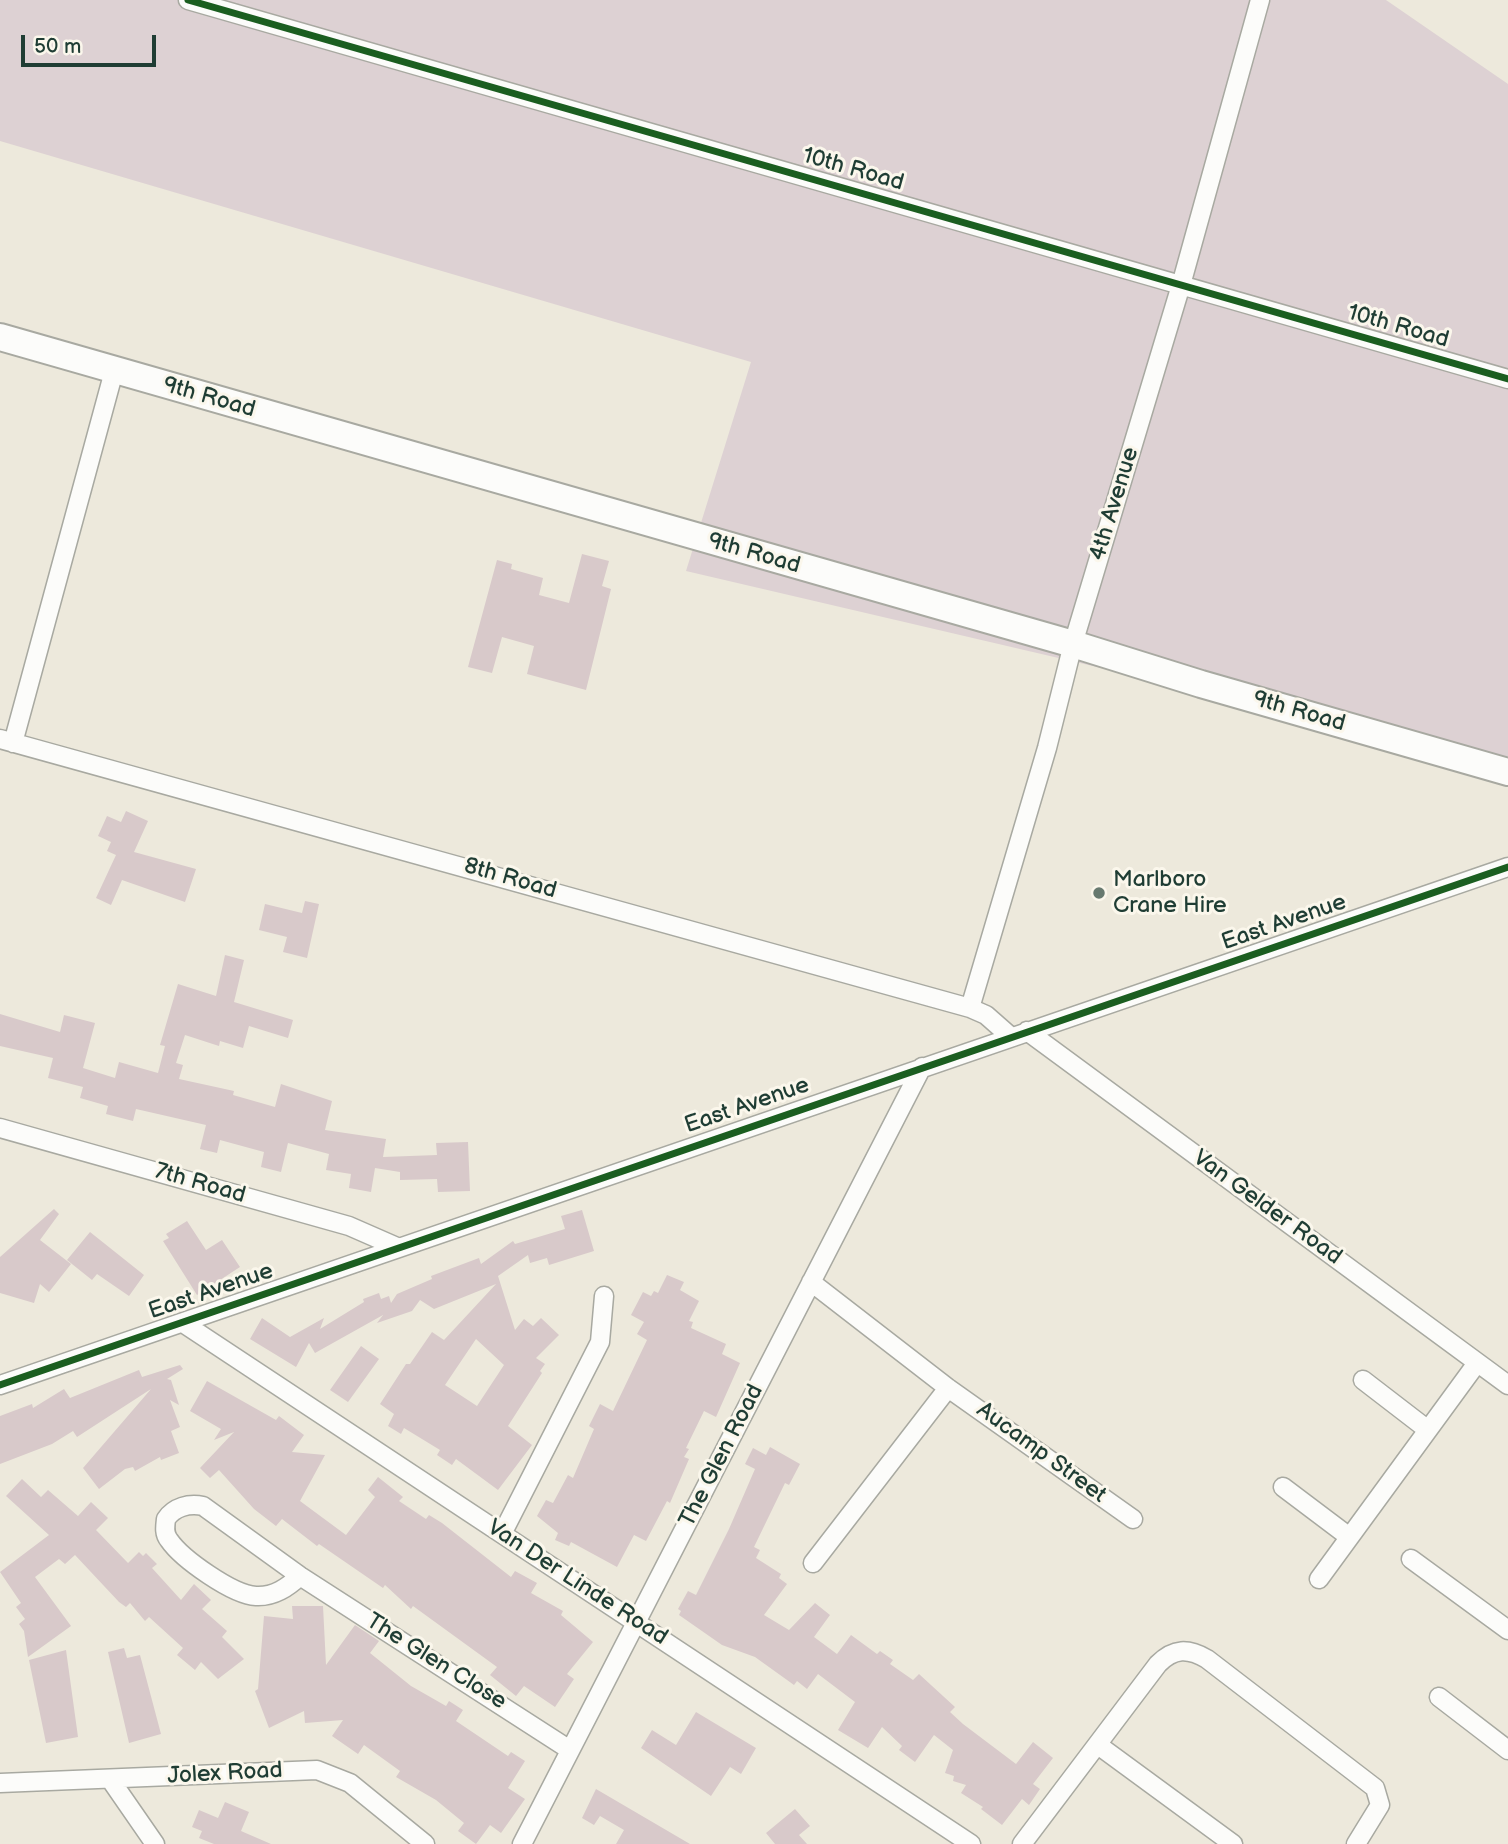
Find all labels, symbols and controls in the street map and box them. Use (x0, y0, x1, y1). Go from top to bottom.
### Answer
scale bar (24, 21, 159, 65)
text: 50 m (34, 34, 81, 59)
street label: 10th Road (799, 142, 907, 198)
street label: 10th Road (1344, 299, 1452, 355)
street label: 9th Road (160, 372, 258, 424)
street label: 4th Avenue (1085, 444, 1145, 564)
street label: 9th Road (705, 528, 803, 580)
street label: 9th Road (1250, 686, 1348, 738)
street label: 8th Road (461, 853, 559, 905)
place label: Marlboro Crane Hire (1113, 866, 1227, 920)
marker: Marlboro Crane Hire (1091, 885, 1107, 901)
street label: East Avenue (1218, 889, 1350, 957)
street label: East Avenue (681, 1072, 813, 1140)
street label: Van Gelder Road (1187, 1145, 1347, 1271)
street label: 7th Road (152, 1158, 248, 1210)
street label: East Avenue (145, 1258, 277, 1326)
street label: The Glen Road (674, 1380, 770, 1532)
street label: Aucamp Street (971, 1397, 1111, 1509)
street label: Van Der Linde Road (482, 1514, 672, 1652)
street label: The Glen Close (361, 1608, 511, 1716)
street label: Jolex Road (167, 1757, 283, 1791)

